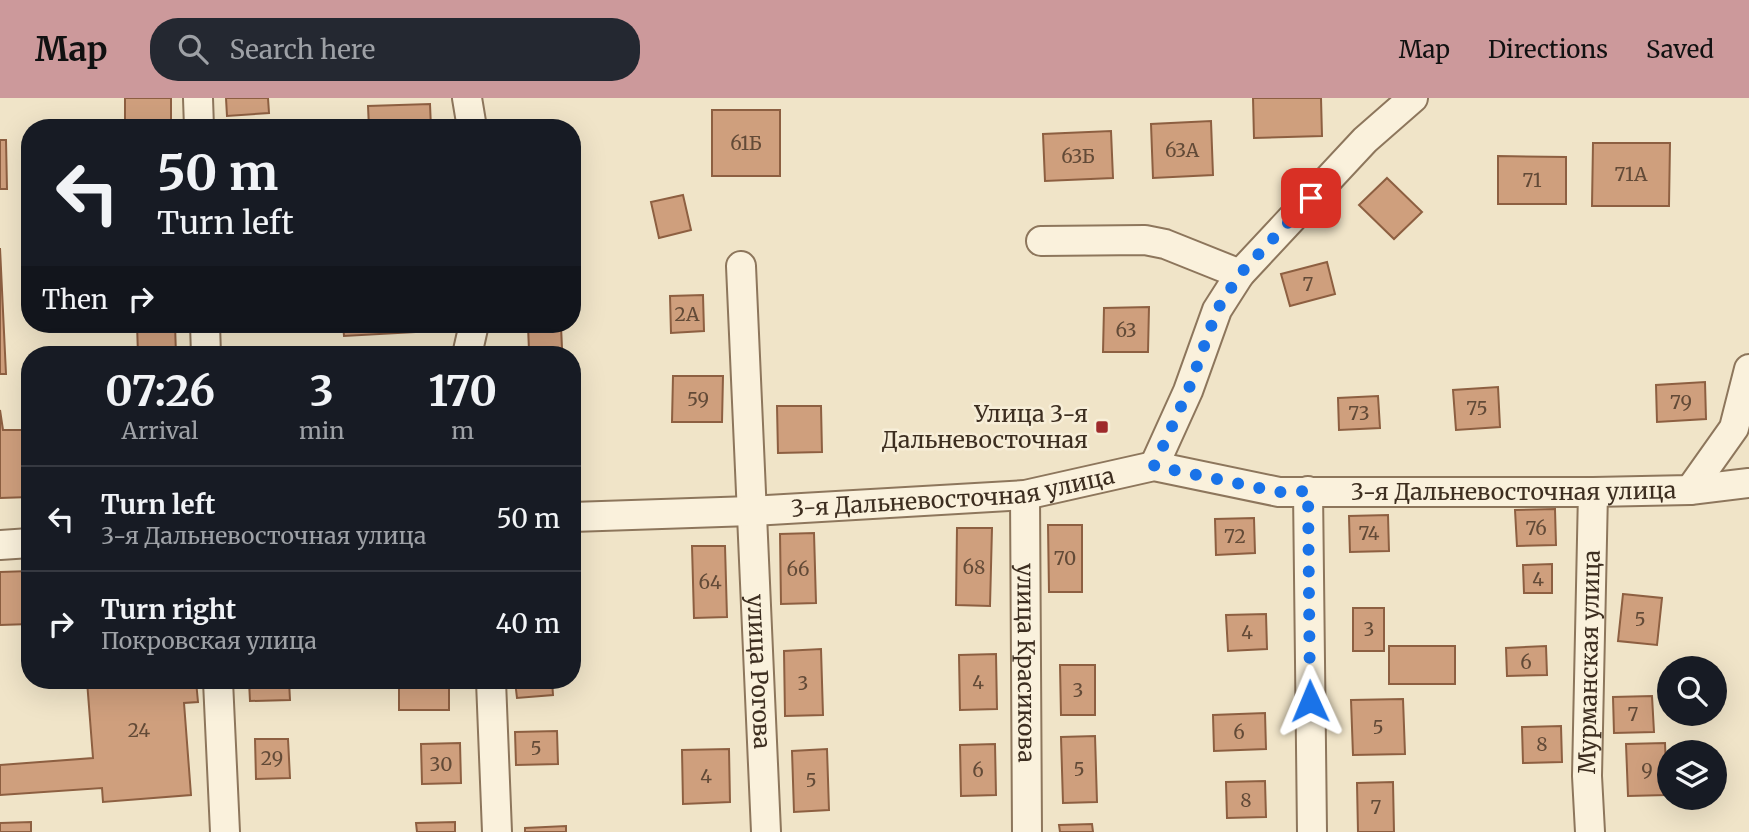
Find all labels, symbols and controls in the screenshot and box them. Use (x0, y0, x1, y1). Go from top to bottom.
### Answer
search box (150, 18, 640, 81)
text: Map (35, 29, 108, 70)
icon: search (174, 30, 212, 68)
text: Search here (230, 33, 375, 66)
text: Map (1399, 34, 1450, 65)
text: Directions (1488, 34, 1608, 65)
text: Saved (1646, 34, 1714, 65)
house number: 61Б (730, 131, 762, 155)
house number: 63А (1165, 138, 1200, 162)
text: 50 m (157, 142, 278, 203)
house number: 63Б (1061, 144, 1095, 168)
icon: left (42, 147, 133, 238)
house number: 71А (1615, 162, 1648, 186)
pin (1281, 168, 1341, 228)
house number: 71 (1522, 168, 1542, 192)
icon: arrive (1292, 179, 1330, 217)
text: Turn left (157, 203, 294, 243)
house number: 7 (1303, 272, 1314, 296)
icon: right (122, 280, 160, 318)
text: Then (42, 283, 108, 316)
house number: 2А (675, 302, 700, 326)
house number: 63 (1115, 318, 1137, 342)
text: 07:26 (105, 365, 215, 417)
text: 3 (310, 365, 334, 417)
text: 170 (428, 365, 497, 417)
house number: 59 (687, 387, 709, 411)
house number: 79 (1670, 390, 1692, 414)
house number: 75 (1466, 396, 1488, 420)
place label: Улица 3-я Дальневосточная (882, 399, 1088, 454)
house number: 73 (1348, 401, 1370, 425)
text: Arrival (122, 416, 198, 445)
text: min (299, 416, 345, 445)
text: m (451, 416, 474, 445)
marker: Улица 3-я Дальневосточная (1094, 419, 1110, 435)
street label: 3-я Дальневосточная улица (790, 460, 1117, 523)
street label: 3-я Дальневосточная улица (1351, 475, 1677, 506)
text: Turn left (101, 488, 215, 521)
icon: left (42, 500, 80, 538)
text: 50 m (496, 502, 560, 535)
house number: 76 (1525, 516, 1547, 540)
text: 3-я Дальневосточная улица (101, 521, 426, 550)
house number: 74 (1359, 521, 1380, 545)
house number: 72 (1224, 524, 1246, 548)
house number: 70 (1054, 546, 1076, 570)
street label: Мурманская улица (1572, 550, 1606, 774)
house number: 68 (963, 555, 985, 579)
house number: 66 (787, 557, 809, 581)
street label: улица Красикова (1011, 563, 1042, 763)
house number: 4 (1532, 567, 1544, 591)
house number: 64 (698, 570, 722, 594)
text: Turn right (101, 593, 236, 626)
street label: улица Рогова (742, 594, 777, 750)
icon: right (42, 605, 80, 643)
text: 40 m (496, 607, 560, 640)
house number: 5 (1634, 607, 1646, 631)
house number: 3 (1364, 617, 1374, 641)
house number: 4 (1241, 620, 1253, 644)
text: Покровская улица (101, 626, 317, 655)
house number: 6 (1520, 650, 1532, 674)
map controls (1657, 656, 1727, 810)
button: search (1657, 656, 1727, 726)
position arrow (1273, 664, 1347, 738)
house number: 4 (972, 670, 984, 694)
house number: 3 (798, 671, 808, 695)
house number: 3 (1073, 678, 1083, 702)
house number: 7 (1628, 702, 1639, 726)
house number: 5 (1372, 715, 1384, 739)
house number: 24 (128, 718, 151, 742)
house number: 6 (1233, 720, 1245, 744)
house number: 8 (1536, 732, 1548, 756)
house number: 5 (530, 736, 542, 760)
button: layers (1657, 740, 1727, 810)
house number: 29 (261, 746, 283, 770)
house number: 30 (430, 752, 452, 776)
house number: 5 (1073, 757, 1085, 781)
house number: 6 (972, 758, 984, 782)
house number: 9 (1641, 758, 1653, 782)
house number: 4 (700, 764, 712, 788)
house number: 5 (805, 768, 817, 792)
house number: 8 (1240, 788, 1252, 812)
house number: 7 (1371, 795, 1382, 819)

